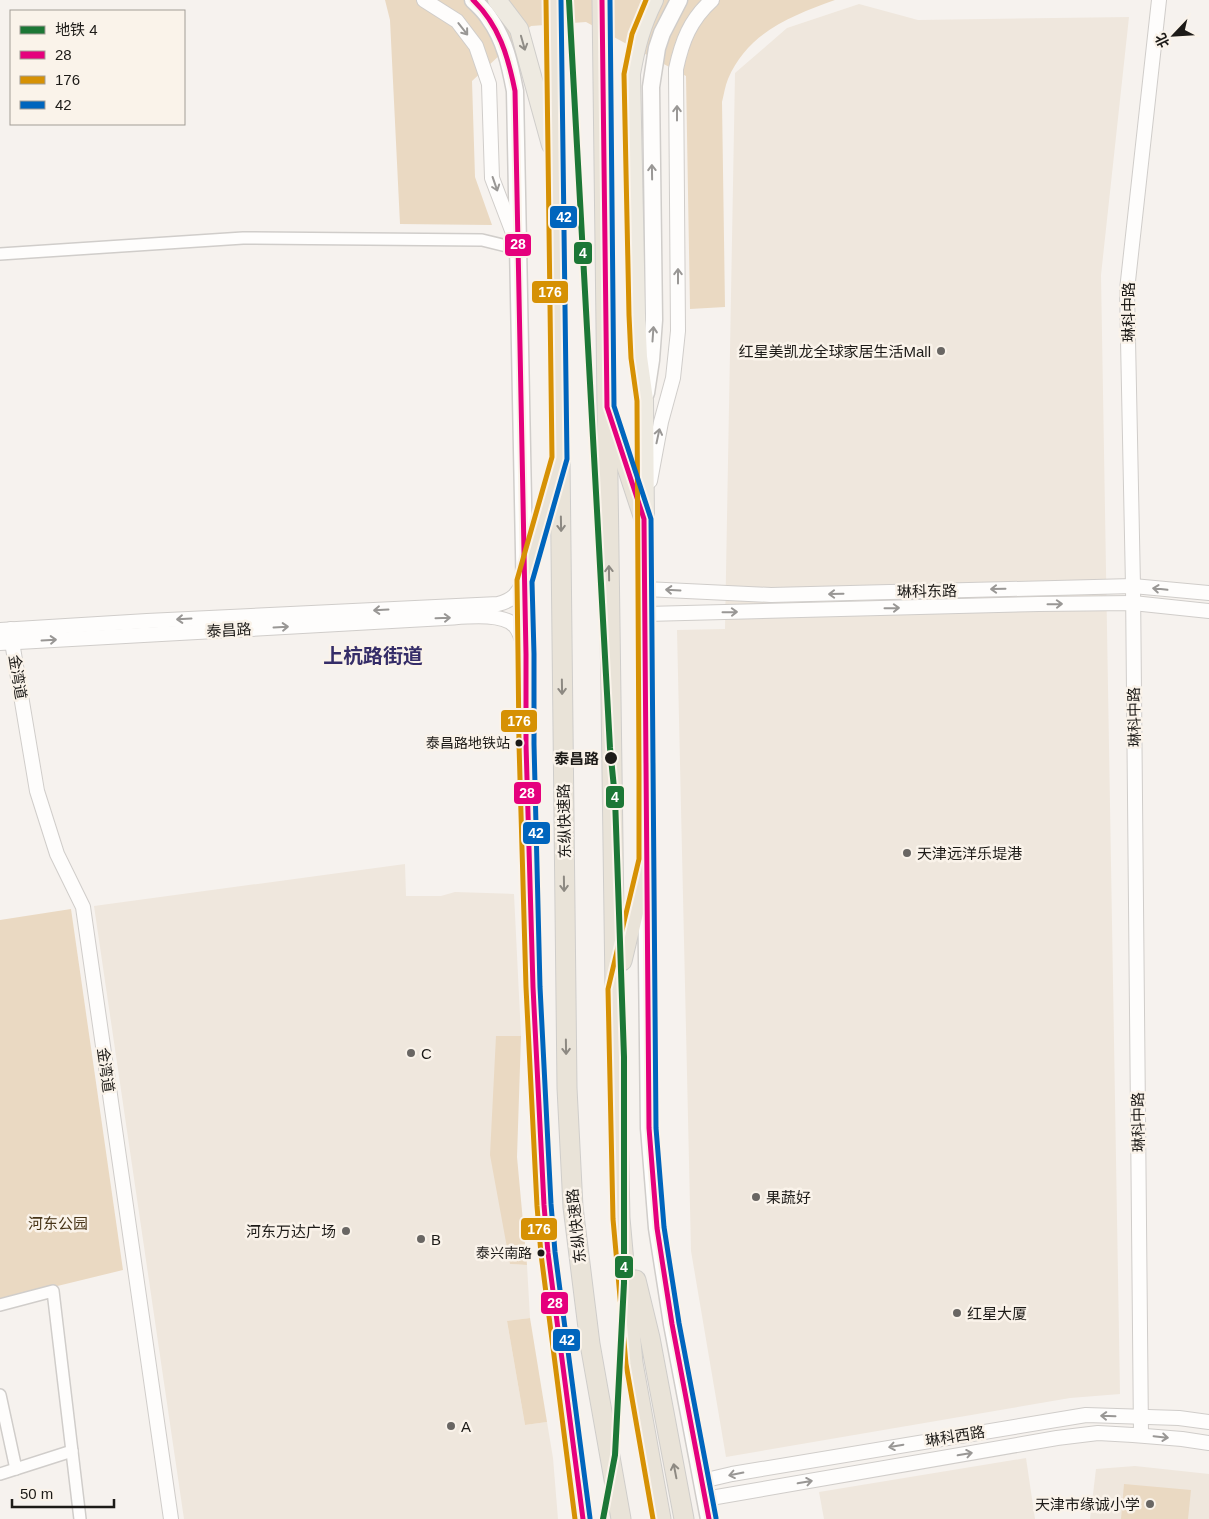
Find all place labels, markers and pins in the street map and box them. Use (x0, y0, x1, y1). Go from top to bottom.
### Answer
place label: 红星美凯龙全球家居生活Mall (738, 343, 931, 360)
marker: 红星美凯龙全球家居生活Mall (935, 345, 947, 357)
place label: 泰昌路地铁站 (426, 735, 510, 751)
marker: 泰昌路地铁站 (514, 738, 524, 748)
place label: 泰昌路 (554, 750, 599, 767)
marker: 泰昌路 (603, 750, 619, 766)
place label: 天津远洋乐堤港 (917, 845, 1022, 862)
marker: 天津远洋乐堤港 (901, 847, 913, 859)
place label: C (421, 1045, 432, 1062)
marker: C (405, 1047, 417, 1059)
place label: 果蔬好 (766, 1189, 811, 1206)
marker: 果蔬好 (750, 1191, 762, 1203)
place label: 河东万达广场 (246, 1223, 336, 1240)
marker: 河东万达广场 (340, 1225, 352, 1237)
place label: B (431, 1231, 441, 1248)
marker: B (415, 1233, 427, 1245)
place label: 泰兴南路 (476, 1245, 532, 1261)
marker: 泰兴南路 (536, 1248, 546, 1258)
place label: 红星大厦 (967, 1305, 1027, 1322)
marker: 红星大厦 (951, 1307, 963, 1319)
place label: A (461, 1418, 471, 1435)
marker: A (445, 1420, 457, 1432)
place label: 天津市缘诚小学 (1035, 1496, 1140, 1513)
marker: 天津市缘诚小学 (1144, 1498, 1156, 1510)

